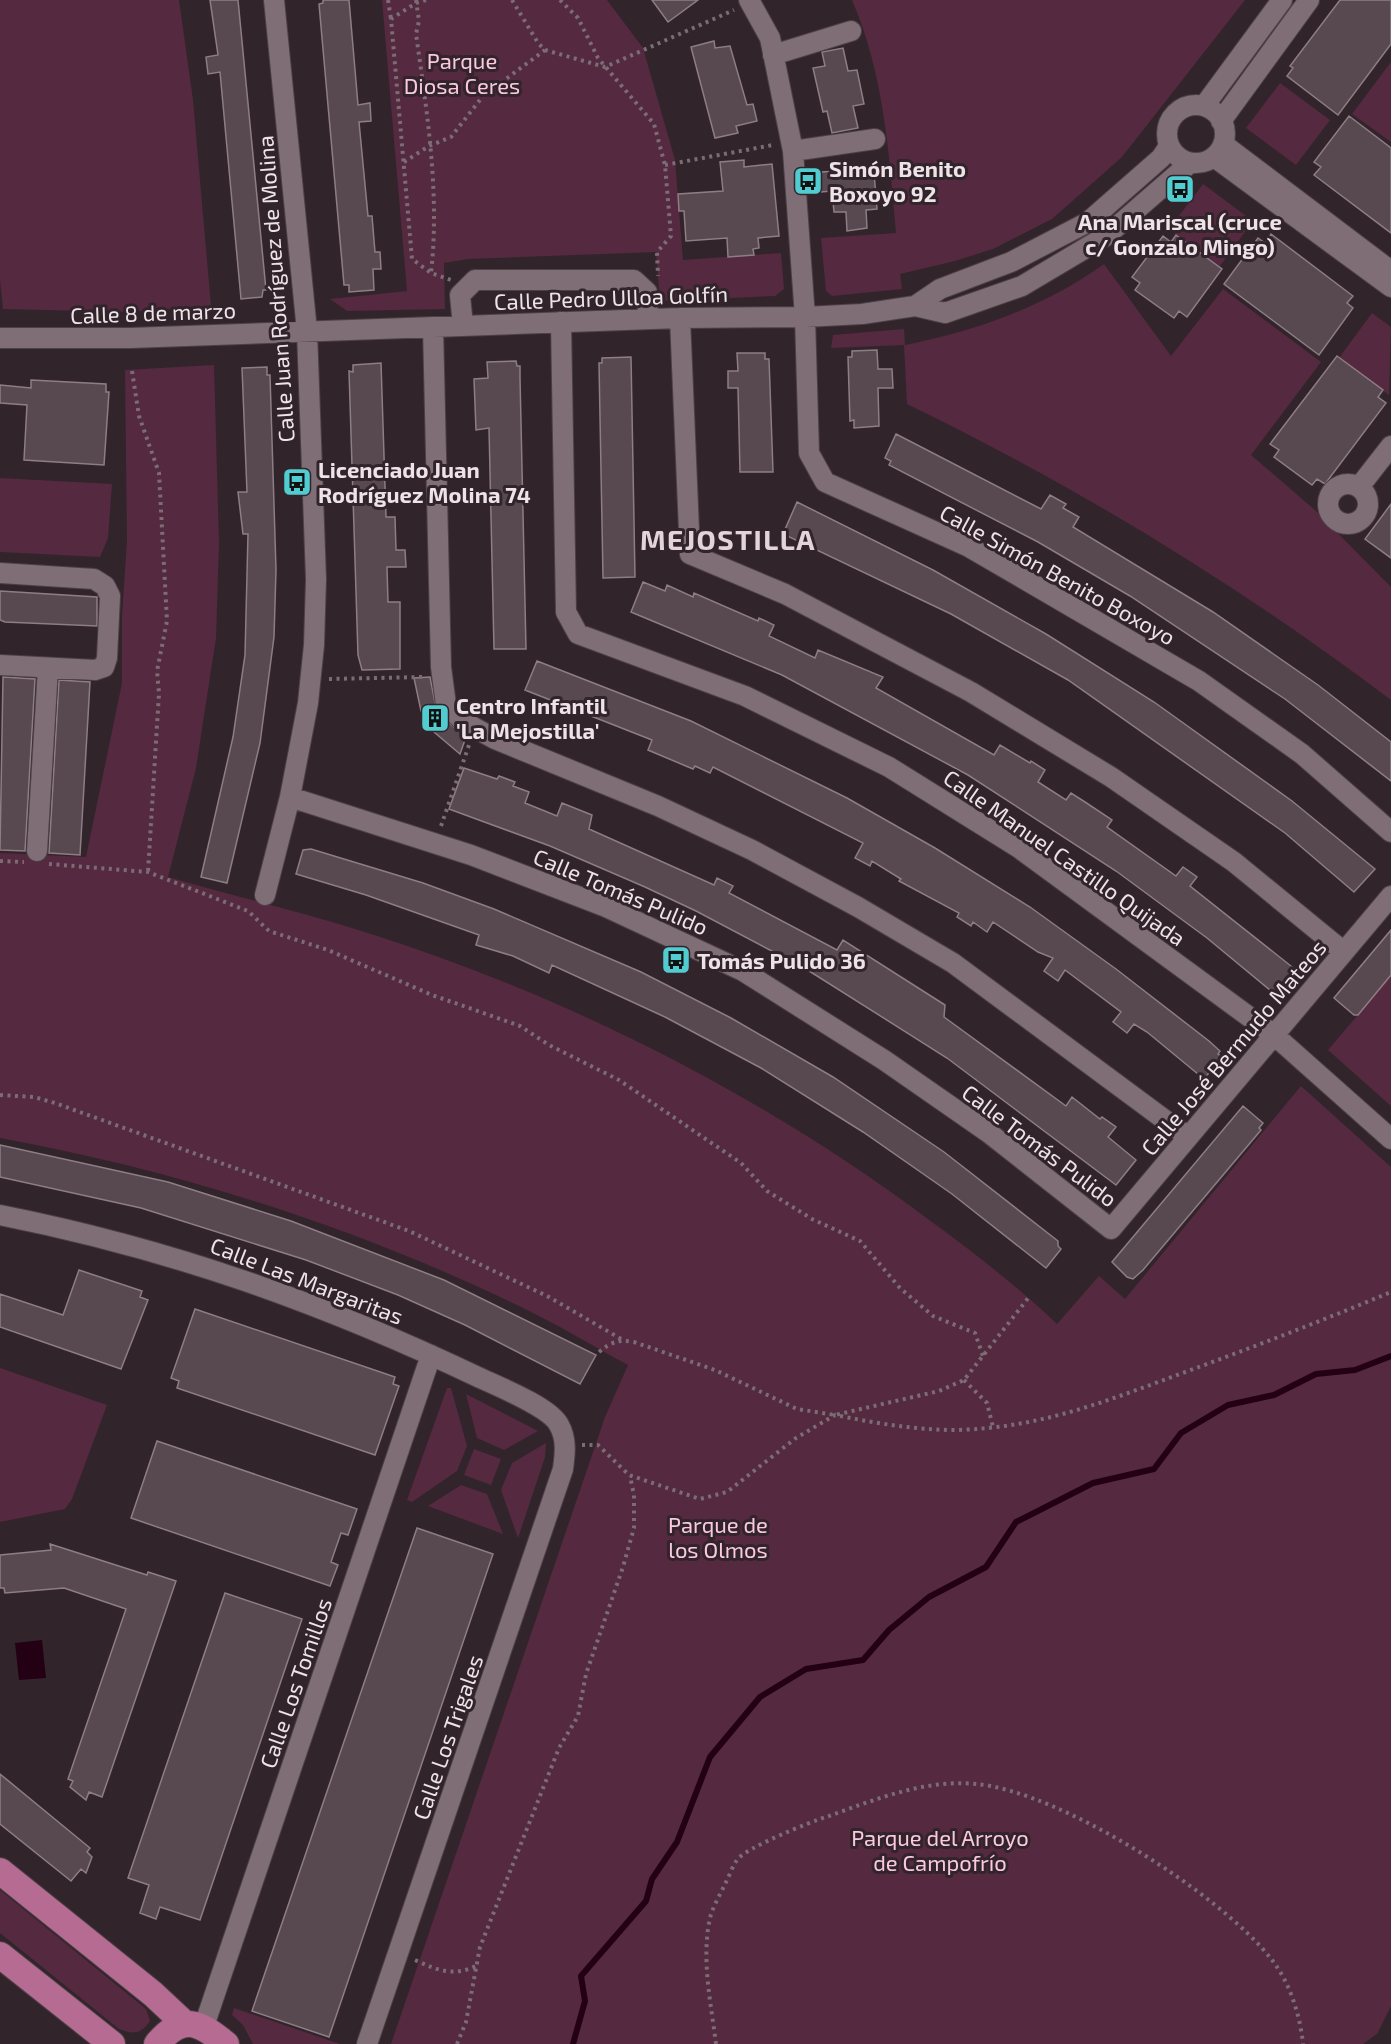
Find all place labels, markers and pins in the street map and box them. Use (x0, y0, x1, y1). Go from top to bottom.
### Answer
place label: Simón Benito Boxoyo 92 (829, 155, 966, 207)
bus stop icon: Simón Benito Boxoyo 92 (792, 165, 824, 197)
bus stop icon: Ana Mariscal (cruce c/ Gonzalo Mingo) (1164, 173, 1196, 205)
place label: Ana Mariscal (cruce c/ Gonzalo Mingo) (1078, 208, 1282, 259)
place label: Licenciado Juan Rodríguez Molina 74 (318, 456, 531, 507)
bus stop icon: Licenciado Juan Rodríguez Molina 74 (281, 466, 313, 498)
place label: Centro Infantil 'La Mejostilla' (456, 692, 608, 743)
building icon: Centro Infantil 'La Mejostilla' (419, 702, 451, 734)
bus stop icon: Tomás Pulido 36 (660, 944, 692, 976)
place label: Tomás Pulido 36 (697, 947, 866, 973)

